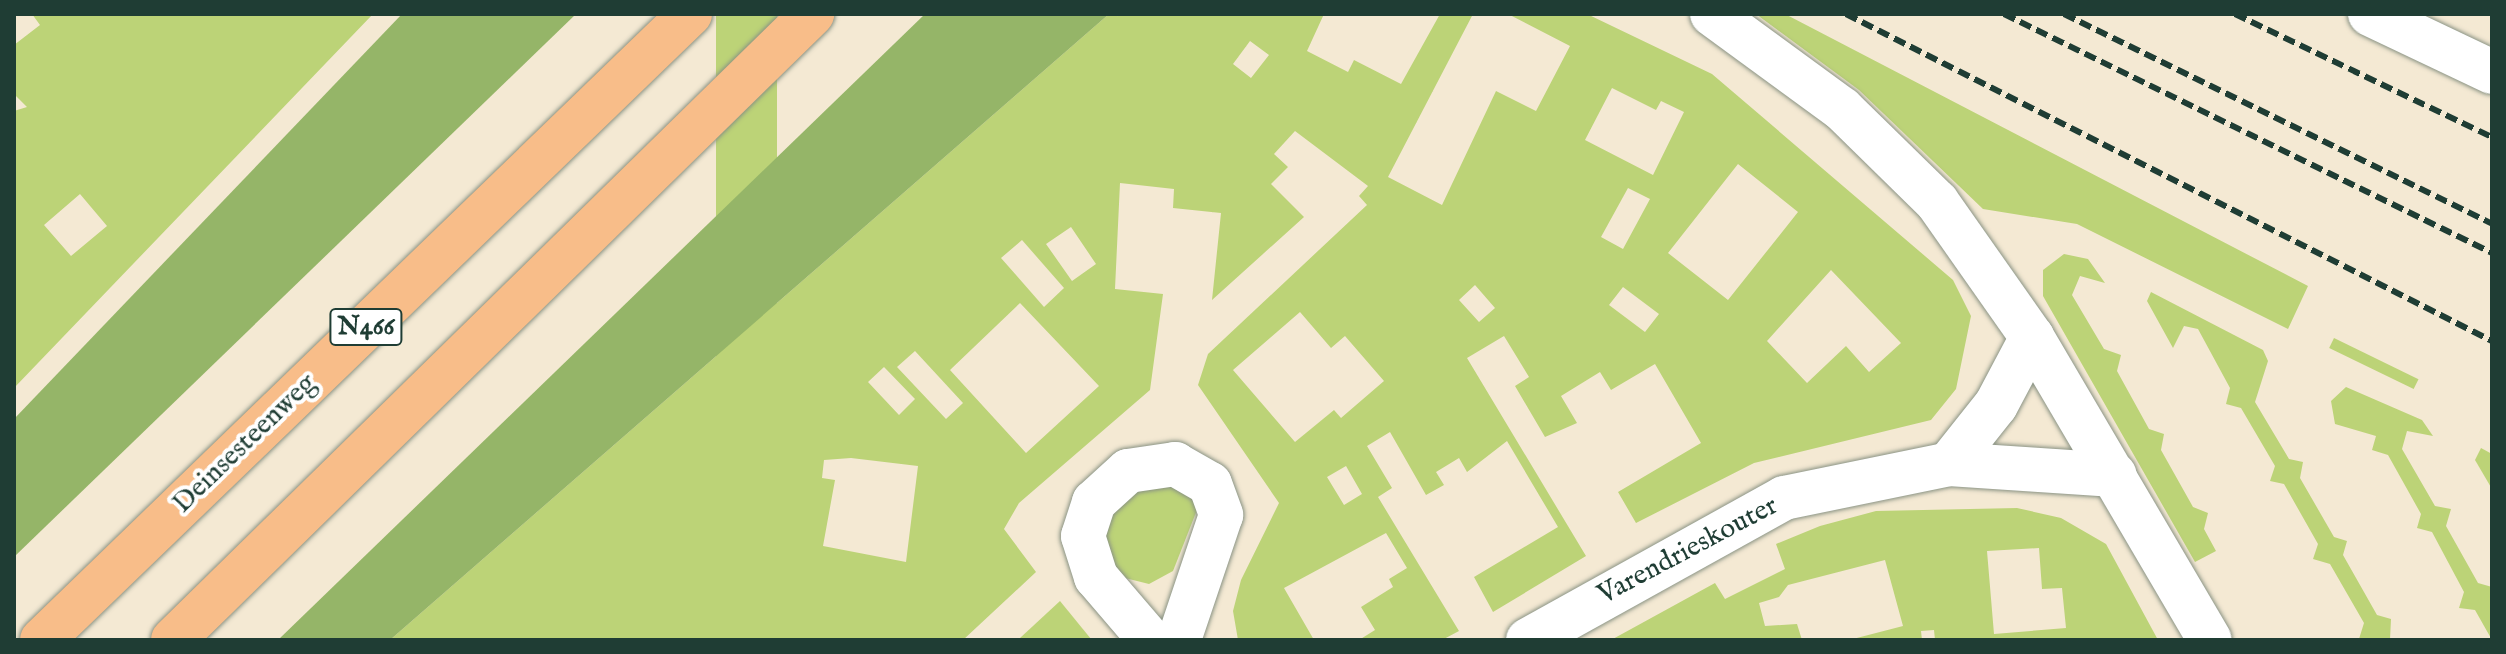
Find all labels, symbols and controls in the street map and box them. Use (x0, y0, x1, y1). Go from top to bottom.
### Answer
road number: N466 (328, 305, 404, 349)
street label: Deinsesteenweg (166, 367, 324, 521)
street label: Varendrieskouter (1592, 489, 1784, 613)

